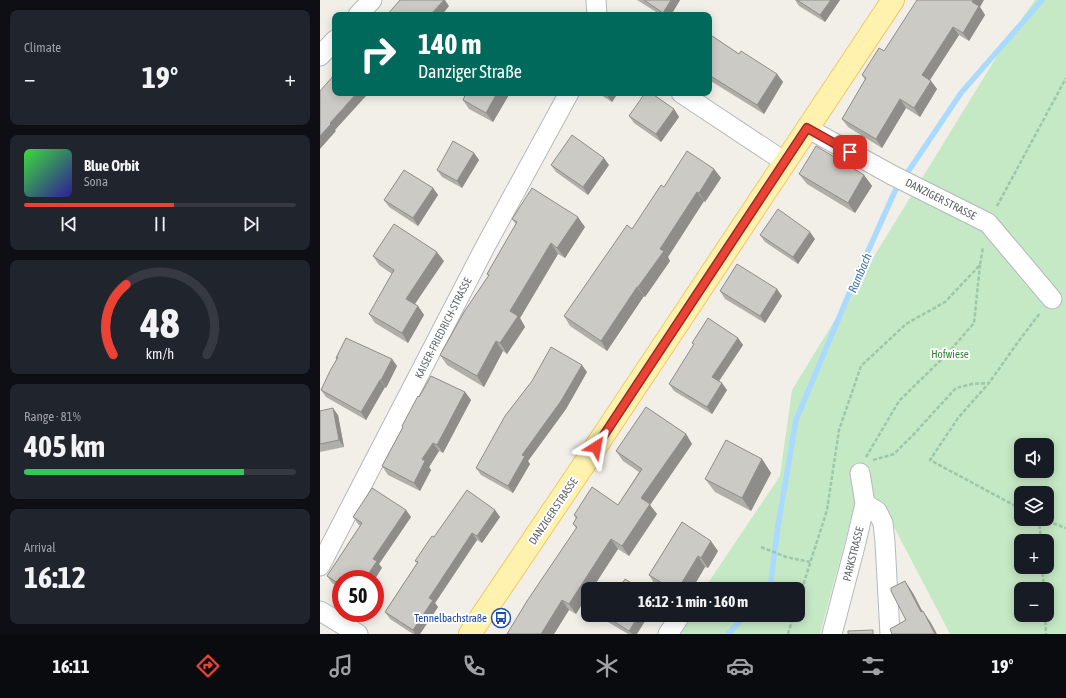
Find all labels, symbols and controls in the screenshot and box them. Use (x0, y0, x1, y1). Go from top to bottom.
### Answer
icon: right (352, 28, 404, 80)
text: 140 m (418, 28, 481, 60)
text: Climate (24, 40, 61, 55)
text: 19° (142, 60, 178, 94)
text: Danziger Straße (418, 61, 522, 82)
text: − (24, 65, 35, 91)
text: + (285, 65, 296, 91)
pin (833, 135, 867, 169)
icon: arrive (839, 141, 861, 163)
text: Blue Orbit (84, 157, 139, 174)
text: Sona (84, 174, 108, 189)
street label: DANZIGER STRASSE (904, 176, 979, 222)
icon: previous (58, 213, 80, 235)
icon: pause (149, 213, 171, 235)
icon: next (240, 213, 262, 235)
water label: Rambach (845, 251, 875, 295)
street label: KAISER-FRIEDRICH-STRASSE (412, 275, 474, 380)
text: 48 (139, 299, 180, 347)
text: km/h (146, 346, 174, 362)
park label: Hofwiese (931, 348, 969, 360)
text: Range · 81% (24, 409, 81, 424)
position arrow (575, 426, 617, 468)
text: 405 km (24, 429, 105, 463)
map controls (1014, 438, 1054, 622)
button: sound (1014, 438, 1054, 478)
street label: DANZIGER STRASSE (526, 475, 580, 547)
button: layers (1014, 486, 1054, 526)
street label: PARKSTRASSE (840, 525, 866, 582)
button: + (1014, 534, 1054, 574)
text: Arrival (24, 540, 56, 555)
text: 16:12 (24, 560, 86, 594)
speed limit sign: 50 (332, 570, 384, 622)
button: − (1014, 582, 1054, 622)
text: 16:12 · 1 min · 160 m (638, 593, 748, 610)
bus stop icon: Tennelbachstraße (490, 607, 512, 629)
place label: Tennelbachstraße (414, 612, 487, 624)
icon: directions (194, 652, 222, 680)
icon: music (327, 652, 355, 680)
icon: phone (460, 652, 488, 680)
icon: climate (593, 652, 621, 680)
icon: car (726, 652, 754, 680)
icon: filters (859, 652, 887, 680)
text: 16:11 (52, 656, 89, 677)
text: 19° (992, 656, 1014, 677)

